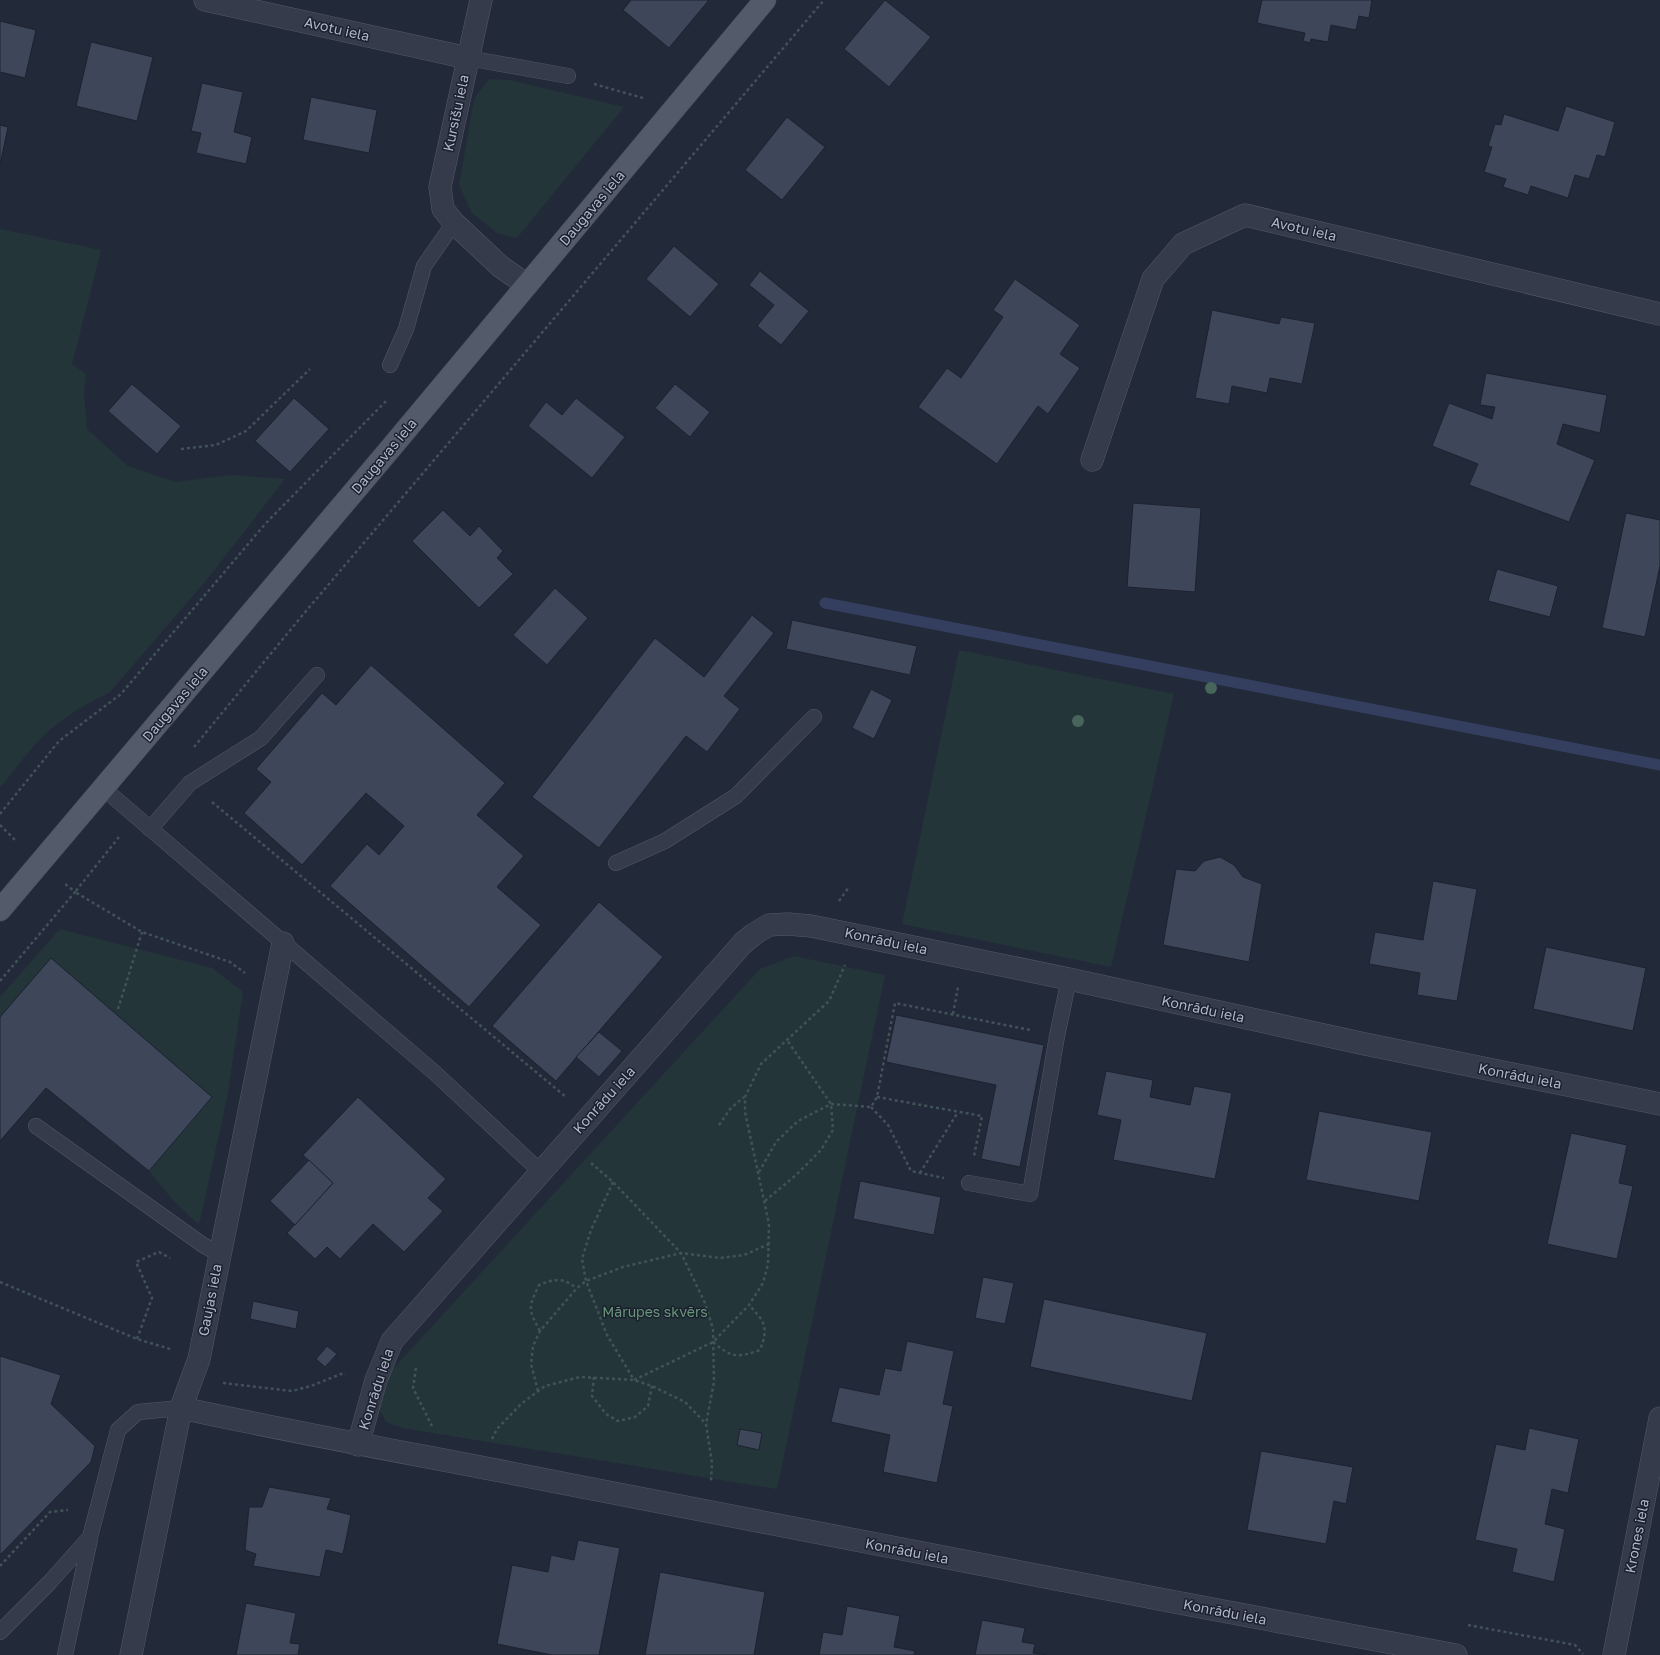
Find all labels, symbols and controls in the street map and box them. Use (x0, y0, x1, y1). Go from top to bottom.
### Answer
street label: Avotu iela (303, 13, 371, 44)
street label: Kursīšu iela (439, 73, 472, 153)
street label: Daugavas iela (555, 167, 628, 249)
street label: Avotu iela (1270, 213, 1338, 244)
street label: Daugavas iela (347, 415, 420, 497)
street label: Daugavas iela (138, 663, 211, 745)
street label: Konrādu iela (843, 923, 929, 958)
street label: Konrādu iela (1160, 991, 1246, 1026)
street label: Konrādu iela (1477, 1059, 1563, 1092)
street label: Konrādu iela (569, 1063, 638, 1137)
street label: Gaujas iela (194, 1262, 225, 1337)
park label: Mārupes skvērs (602, 1303, 708, 1320)
street label: Konrādu iela (354, 1346, 397, 1432)
street label: Krones iela (1621, 1497, 1652, 1574)
street label: Konrādu iela (864, 1534, 950, 1567)
street label: Konrādu iela (1182, 1595, 1268, 1628)

